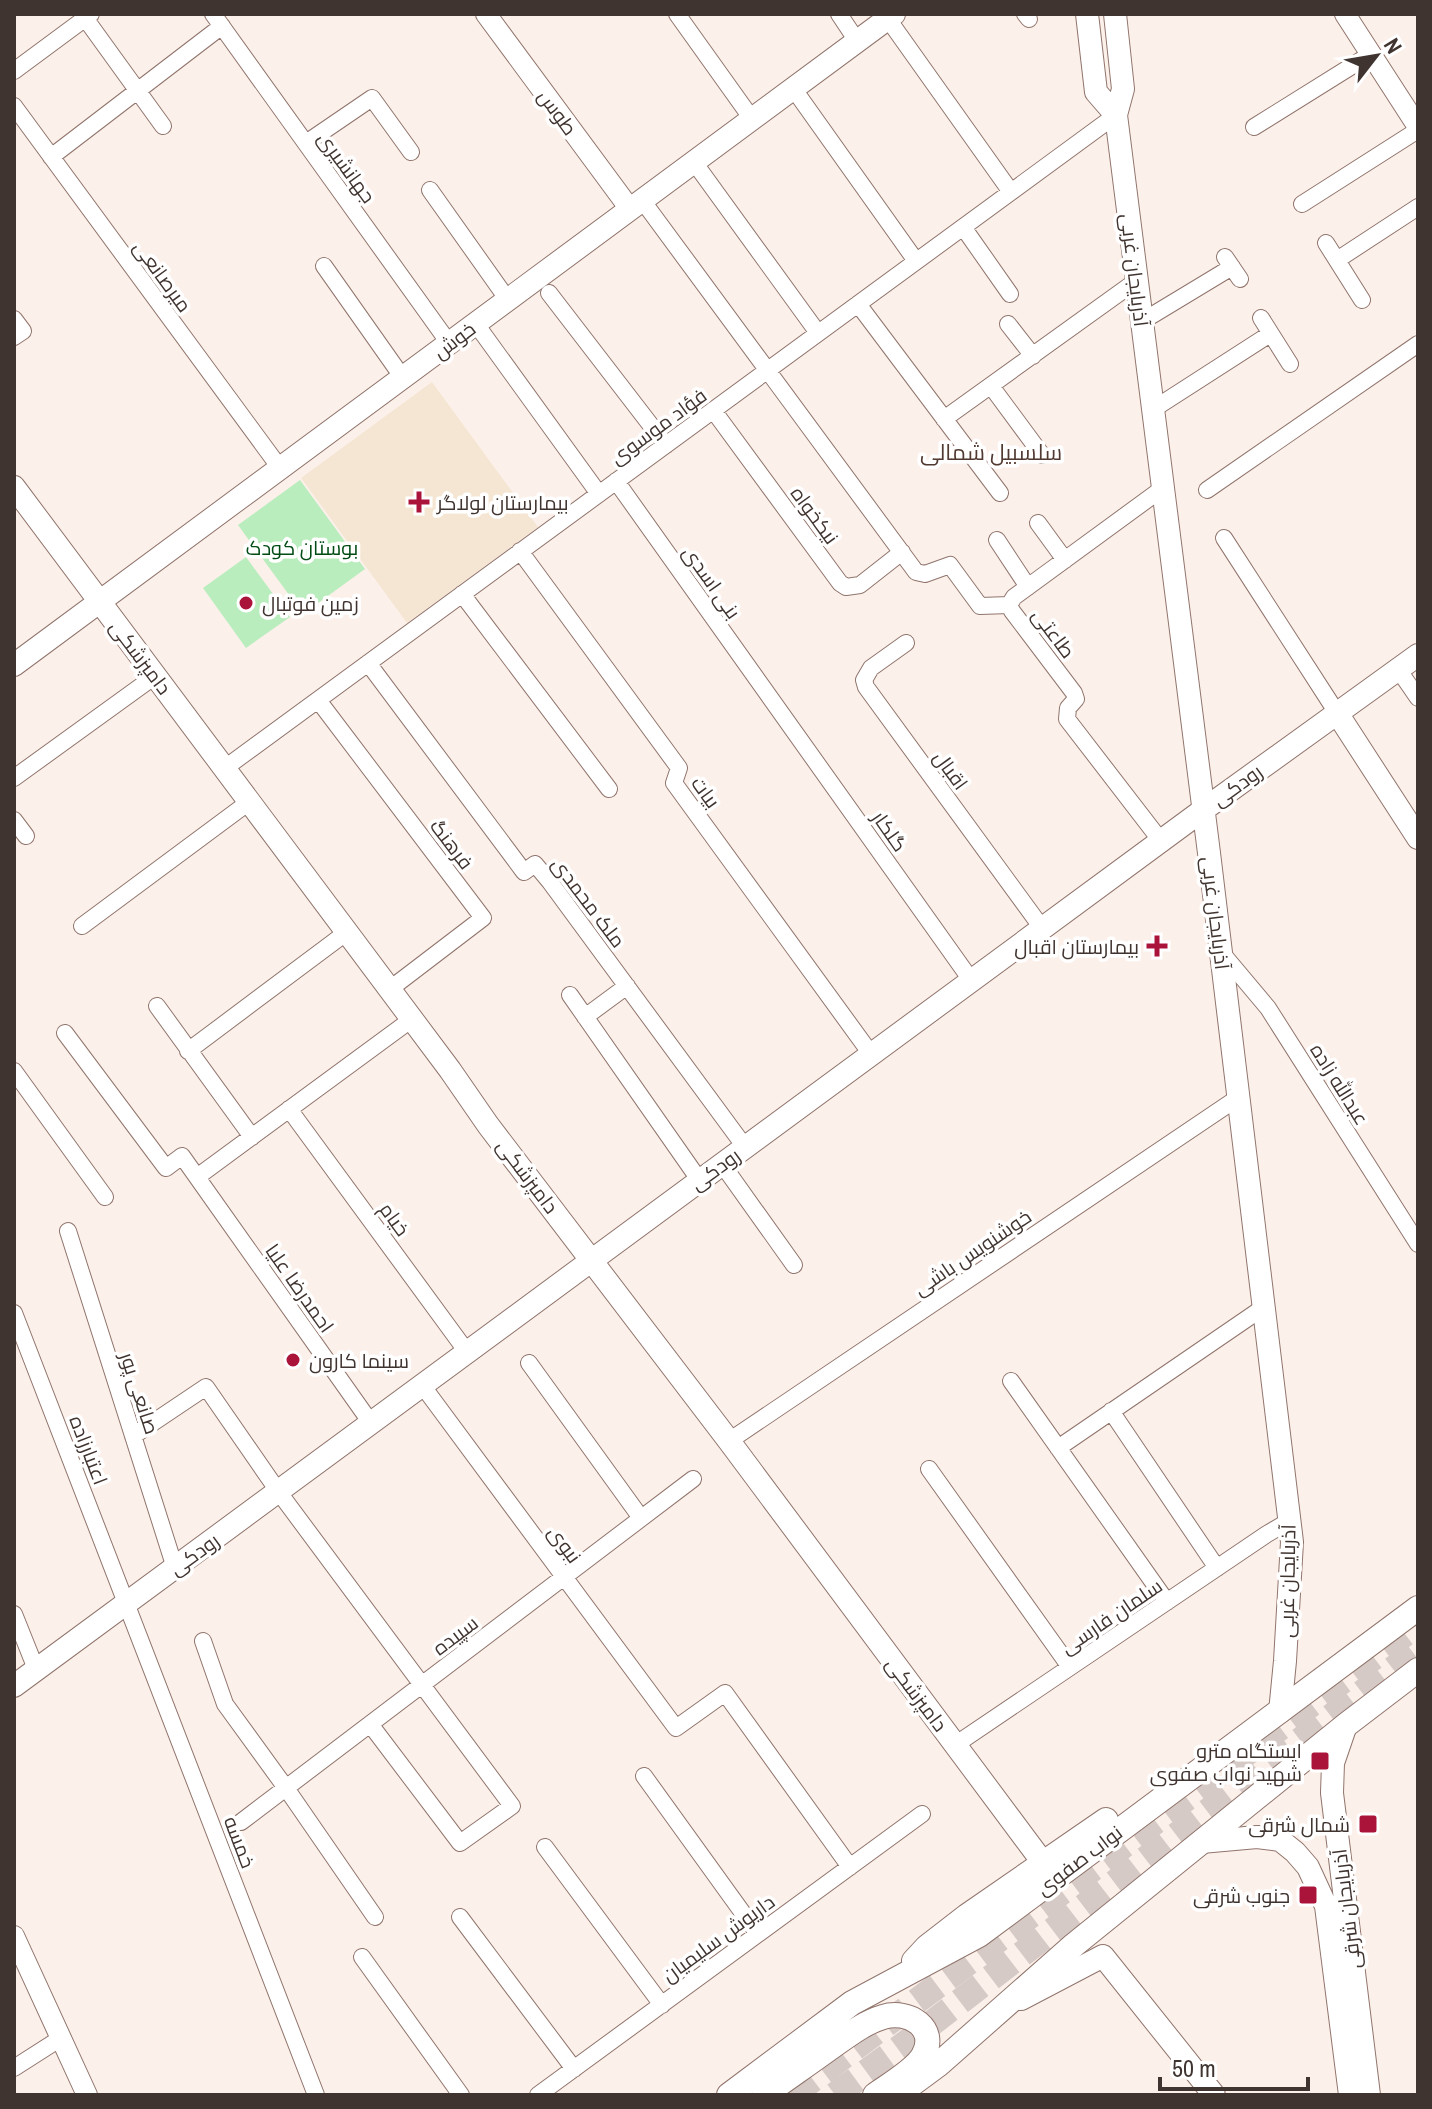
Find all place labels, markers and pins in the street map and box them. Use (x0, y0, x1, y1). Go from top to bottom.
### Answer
place label: بیمارستان لولاگر (436, 489, 569, 516)
marker: بیمارستان لولاگر (408, 491, 430, 513)
place label: زمین فوتبال (262, 590, 359, 617)
marker: زمین فوتبال (237, 594, 255, 612)
place label: بیمارستان اقبال (1014, 933, 1139, 960)
marker: بیمارستان اقبال (1146, 935, 1168, 957)
place label: سینما کارون (309, 1347, 409, 1374)
marker: سینما کارون (284, 1351, 302, 1369)
place label: ایستگاه مترو شهید نواب صفوی (1150, 1737, 1302, 1787)
marker: ایستگاه مترو شهید نواب صفوی (1309, 1750, 1331, 1772)
place label: شمال شرقی (1248, 1811, 1350, 1838)
marker: شمال شرقی (1357, 1813, 1379, 1835)
place label: جنوب شرقی (1193, 1882, 1290, 1909)
marker: جنوب شرقی (1297, 1884, 1319, 1906)

